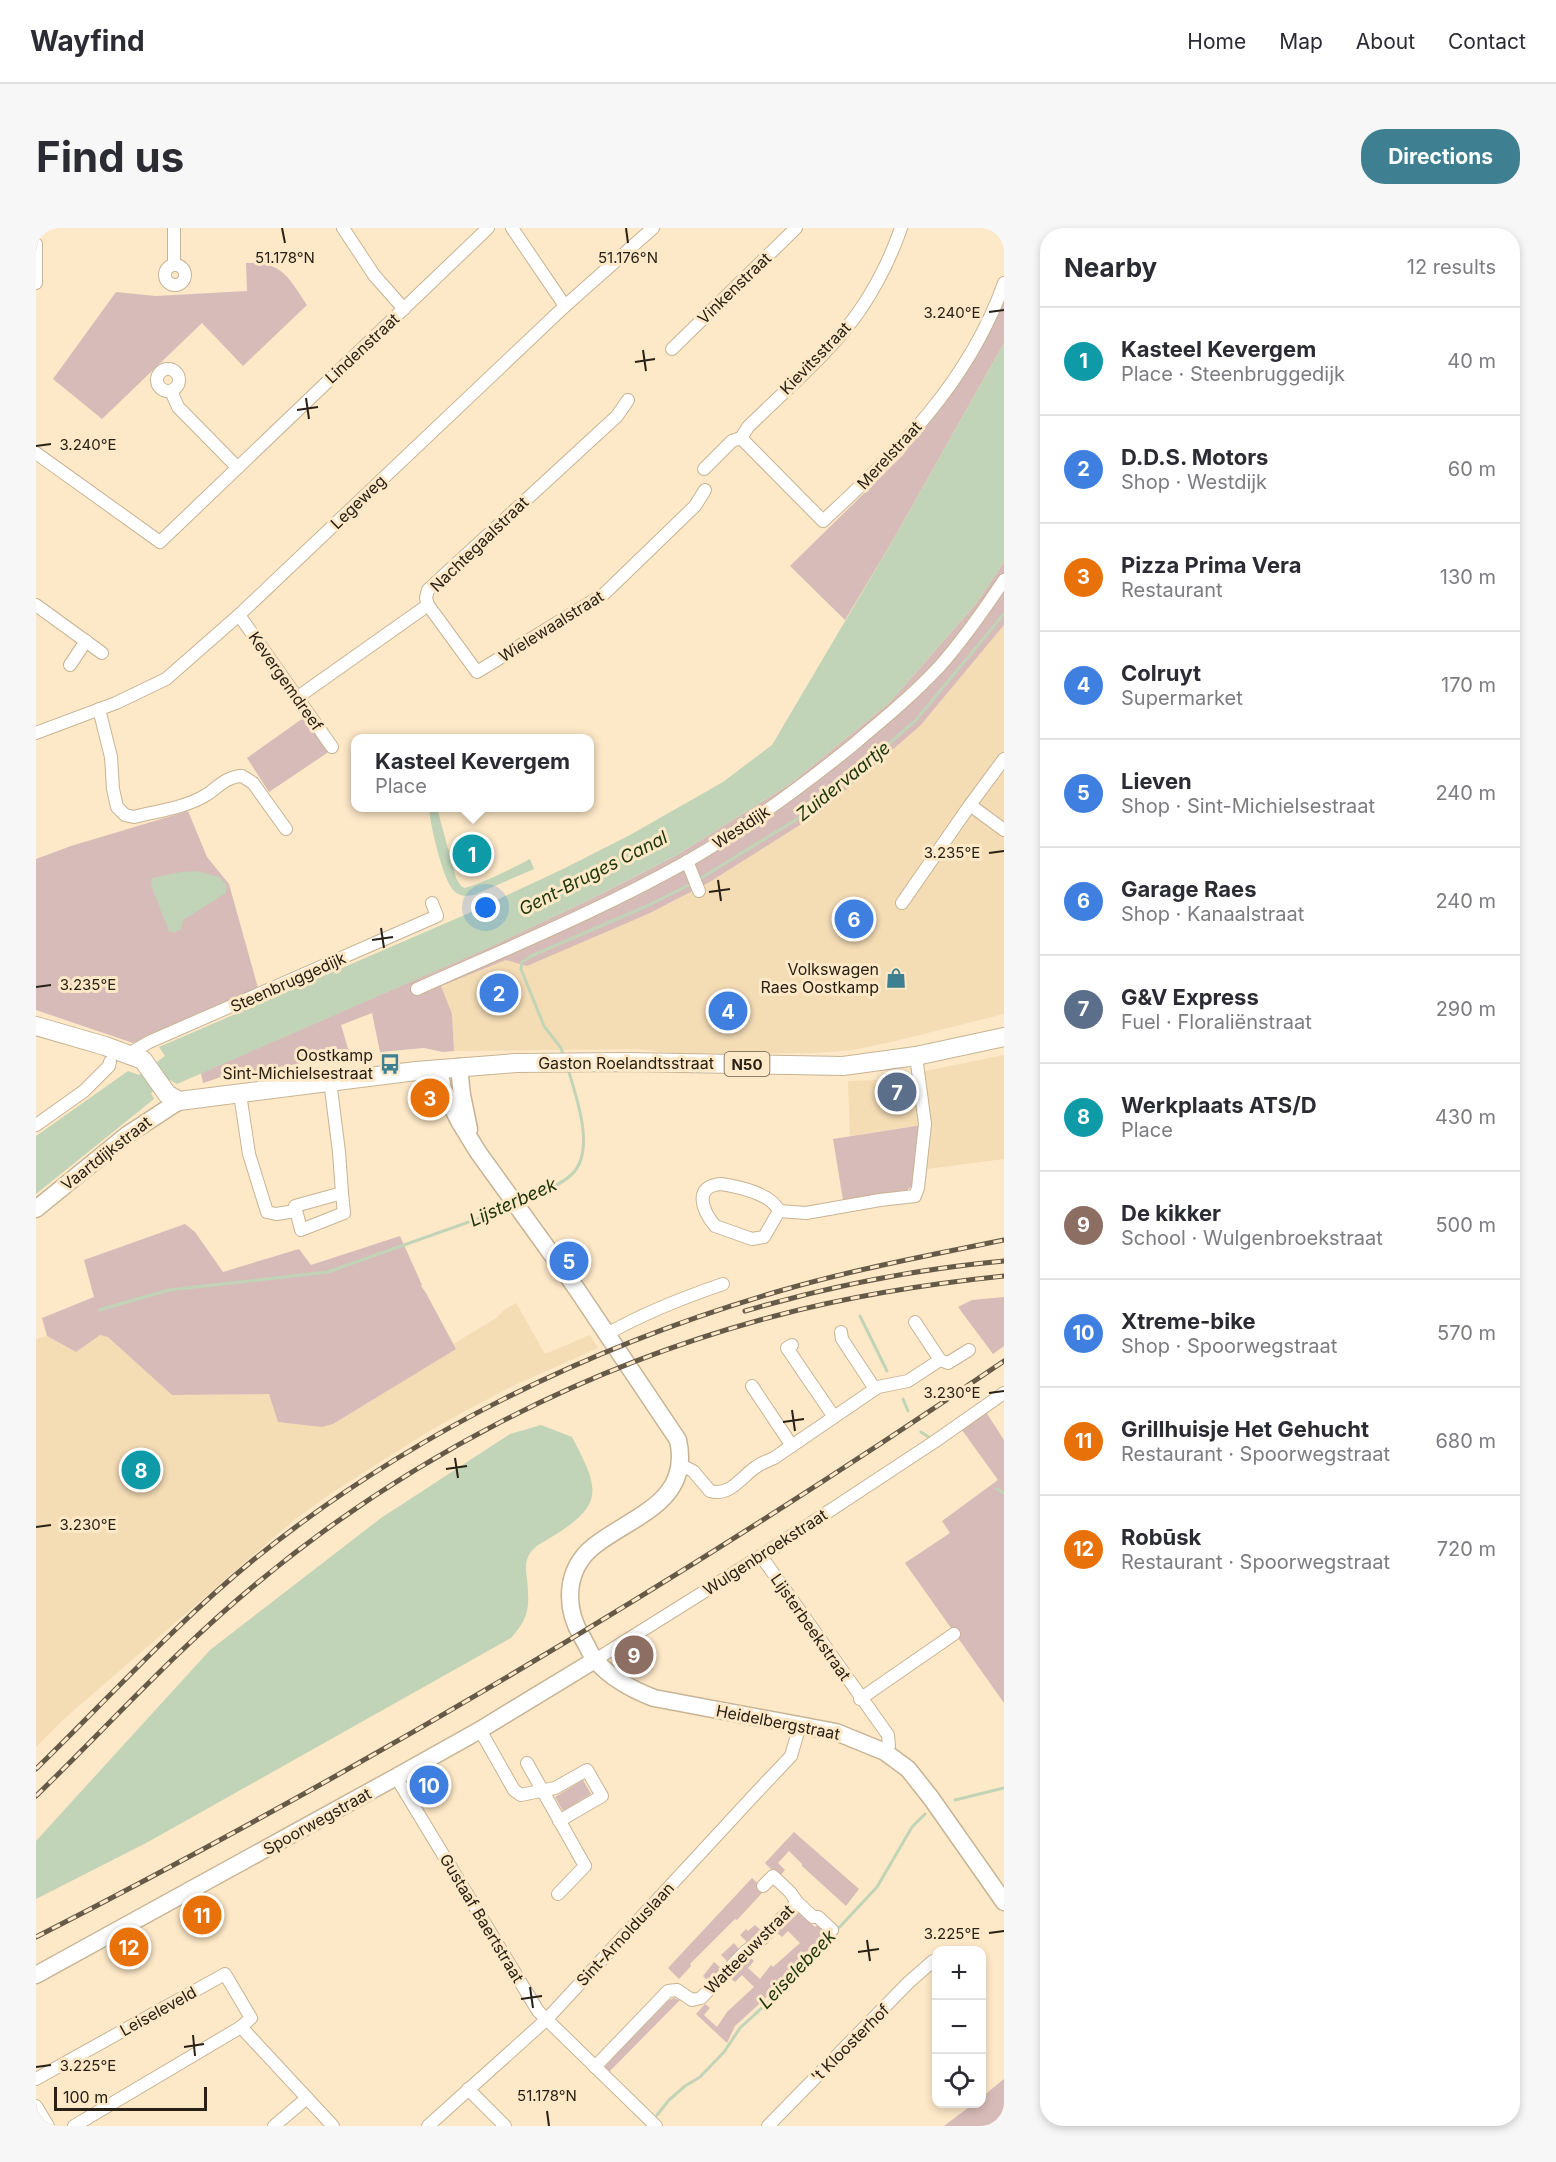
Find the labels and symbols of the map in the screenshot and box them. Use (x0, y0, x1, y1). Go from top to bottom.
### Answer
text: 51.178°N (255, 248, 315, 267)
text: 51.176°N (598, 248, 658, 267)
street label: Vinkenstraat (693, 248, 775, 328)
text: 3.240°E (923, 303, 981, 322)
street label: Lindenstraat (321, 309, 403, 387)
street label: Kievitsstraat (775, 318, 855, 398)
street label: Merelstraat (852, 417, 926, 493)
text: 3.240°E (59, 435, 117, 454)
street label: Legeweg (326, 471, 390, 533)
street label: Nachtegaalstraat (426, 492, 532, 596)
street label: Wielewaalstraat (495, 586, 607, 666)
street label: Kevergemdreef (244, 628, 328, 734)
water label: Zuidervaartje (792, 737, 894, 825)
street label: Westdijk (709, 801, 774, 853)
water label: Gent-Bruges Canal (515, 826, 671, 920)
pin: 1 (452, 832, 492, 876)
text: 3.235°E (924, 843, 980, 862)
your location (471, 893, 500, 922)
pin: 6 (834, 896, 874, 942)
street label: Steenbruggedijk (227, 948, 349, 1016)
place label: Volkswagen Raes Oostkamp (760, 959, 879, 997)
shop icon: Volkswagen Raes Oostkamp (884, 966, 908, 990)
pin: 2 (480, 970, 518, 1016)
text: 3.235°E (60, 975, 116, 994)
pin: 4 (708, 988, 748, 1034)
place label: Oostkamp Sint-Michielsestraat (222, 1045, 373, 1083)
bus stop icon: Oostkamp Sint-Michielsestraat (378, 1052, 402, 1076)
road number: N50 (724, 1052, 770, 1076)
street label: Gaston Roelandtsstraat (538, 1053, 714, 1073)
pin: 7 (878, 1070, 916, 1114)
pin: 3 (410, 1076, 450, 1120)
street label: Vaartdijkstraat (57, 1112, 155, 1194)
water label: Lijsterbeek (466, 1173, 561, 1231)
pin: 5 (550, 1238, 588, 1284)
text: 3.230°E (924, 1383, 980, 1402)
pin: 8 (122, 1448, 160, 1492)
street label: Wulgenbroekstraat (699, 1504, 831, 1600)
text: 3.230°E (60, 1515, 116, 1534)
street label: Lijsterbeekstraat (767, 1570, 855, 1684)
pin: 9 (614, 1632, 654, 1678)
street label: Heidelbergstraat (714, 1700, 842, 1744)
pin: 10 (410, 1762, 448, 1808)
street label: Spoorwegstraat (260, 1783, 374, 1859)
street label: Gustaaf Baertstraat (436, 1850, 528, 1986)
street label: Sint-Arnolduslaan (572, 1878, 678, 1990)
pin: 11 (182, 1892, 222, 1938)
street label: Watteeuwstraat (700, 1900, 798, 1998)
pin: 12 (110, 1924, 148, 1970)
text: 3.225°E (924, 1924, 980, 1943)
water label: Leiselebeek (754, 1925, 840, 2013)
street label: Leiseleveld (116, 1982, 200, 2040)
street label: 't Kloosterhof (807, 2000, 893, 2086)
text: 3.225°E (60, 2056, 116, 2075)
scale bar (54, 2084, 207, 2112)
text: 51.178°N (517, 2086, 577, 2105)

